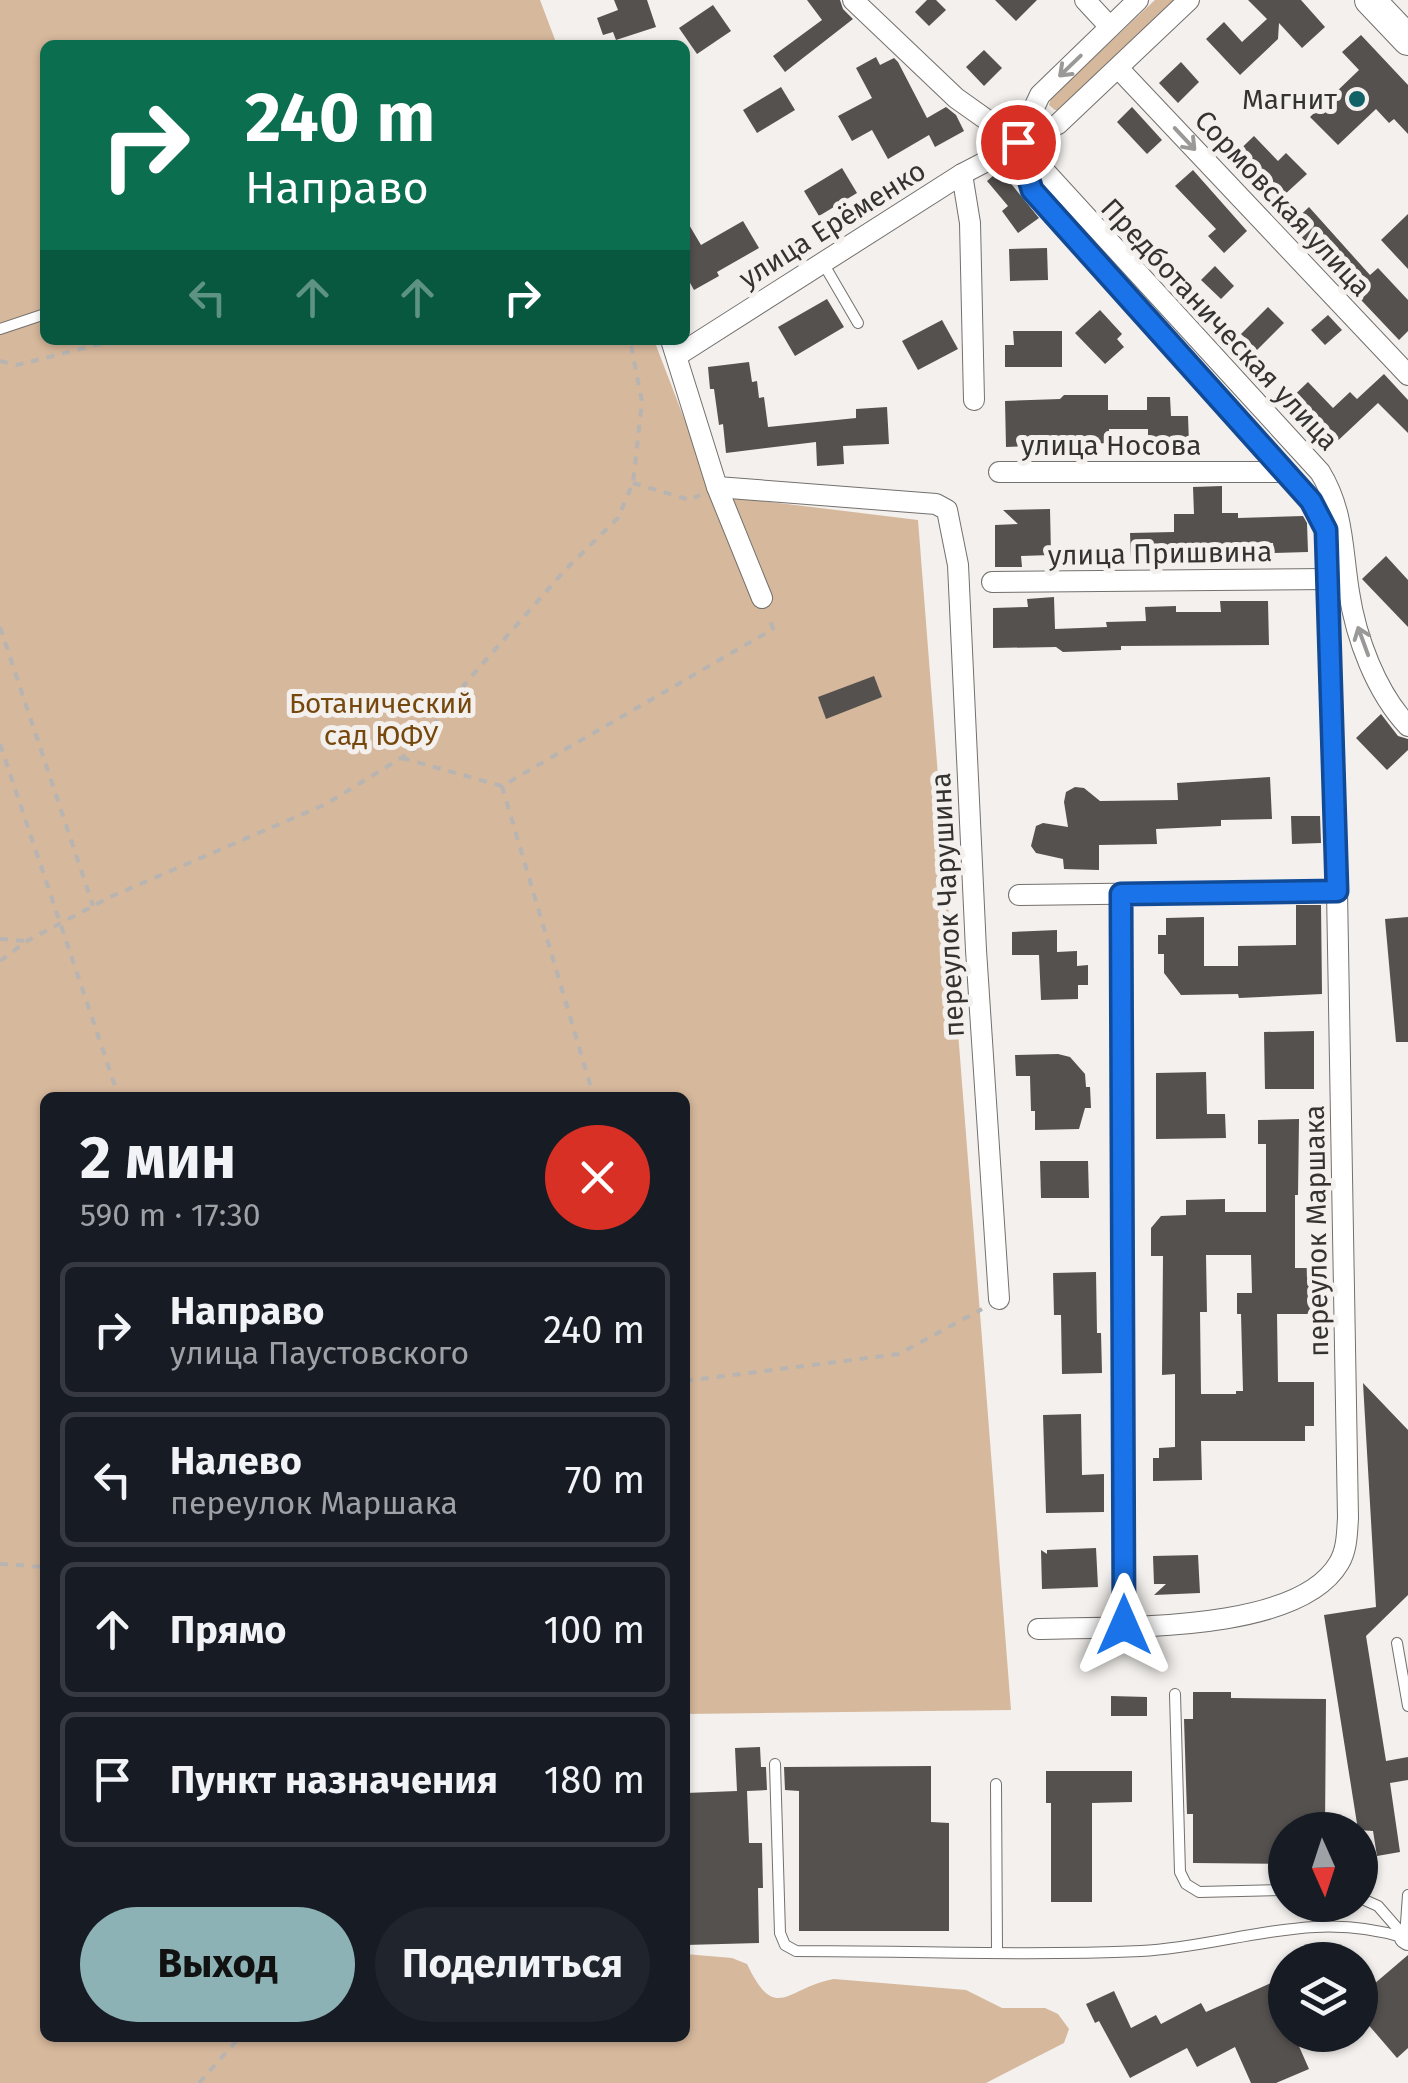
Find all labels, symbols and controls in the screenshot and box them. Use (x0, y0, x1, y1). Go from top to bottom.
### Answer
one-way arrow (1059, 54, 1083, 78)
text: 240 m (245, 76, 435, 160)
icon: right (80, 80, 210, 210)
place label: Магнит (1242, 83, 1337, 116)
marker: Магнит (1346, 88, 1368, 110)
pin (976, 100, 1061, 185)
street label: Сормовская улица (1188, 103, 1377, 303)
icon: arrive (991, 115, 1046, 170)
one-way arrow (1173, 126, 1197, 150)
street label: улица Ерёменко (733, 154, 932, 295)
text: Направо (245, 161, 429, 215)
street label: Предботаническая улица (1094, 192, 1345, 457)
icon: left (180, 270, 235, 325)
icon: ahead (285, 270, 340, 325)
icon: ahead (390, 270, 445, 325)
icon: right (495, 270, 550, 325)
street label: улица Носова (1021, 429, 1201, 462)
street label: улица Пришвина (1047, 535, 1273, 572)
one-way arrow (1353, 626, 1371, 657)
park label: Ботанический сад ЮФУ (289, 687, 473, 752)
street label: переулок Чарушина (924, 772, 971, 1038)
street label: переулок Маршака (1298, 1105, 1335, 1357)
text: 2 мин (80, 1122, 236, 1194)
button: close (545, 1125, 650, 1230)
text: 590 m · 17:30 (80, 1196, 261, 1234)
text: Направо (170, 1288, 324, 1334)
icon: right (85, 1302, 140, 1357)
text: 240 m (543, 1307, 645, 1353)
text: улица Паустовского (170, 1334, 469, 1372)
text: Налево (170, 1438, 302, 1484)
icon: left (85, 1452, 140, 1507)
text: 70 m (565, 1457, 645, 1503)
text: переулок Маршака (170, 1484, 458, 1522)
position arrow (1072, 1573, 1176, 1677)
icon: ahead (85, 1602, 140, 1657)
text: Прямо (170, 1607, 286, 1653)
text: 100 m (544, 1607, 645, 1653)
icon: arrive (85, 1752, 140, 1807)
text: Пункт назначения (170, 1757, 498, 1803)
text: 180 m (544, 1757, 645, 1803)
north arrow (1268, 1812, 1378, 1922)
map controls (1268, 1812, 1378, 2052)
button: Выход (80, 1907, 355, 2022)
button: Поделиться (375, 1907, 650, 2022)
button: layers (1268, 1942, 1378, 2052)

